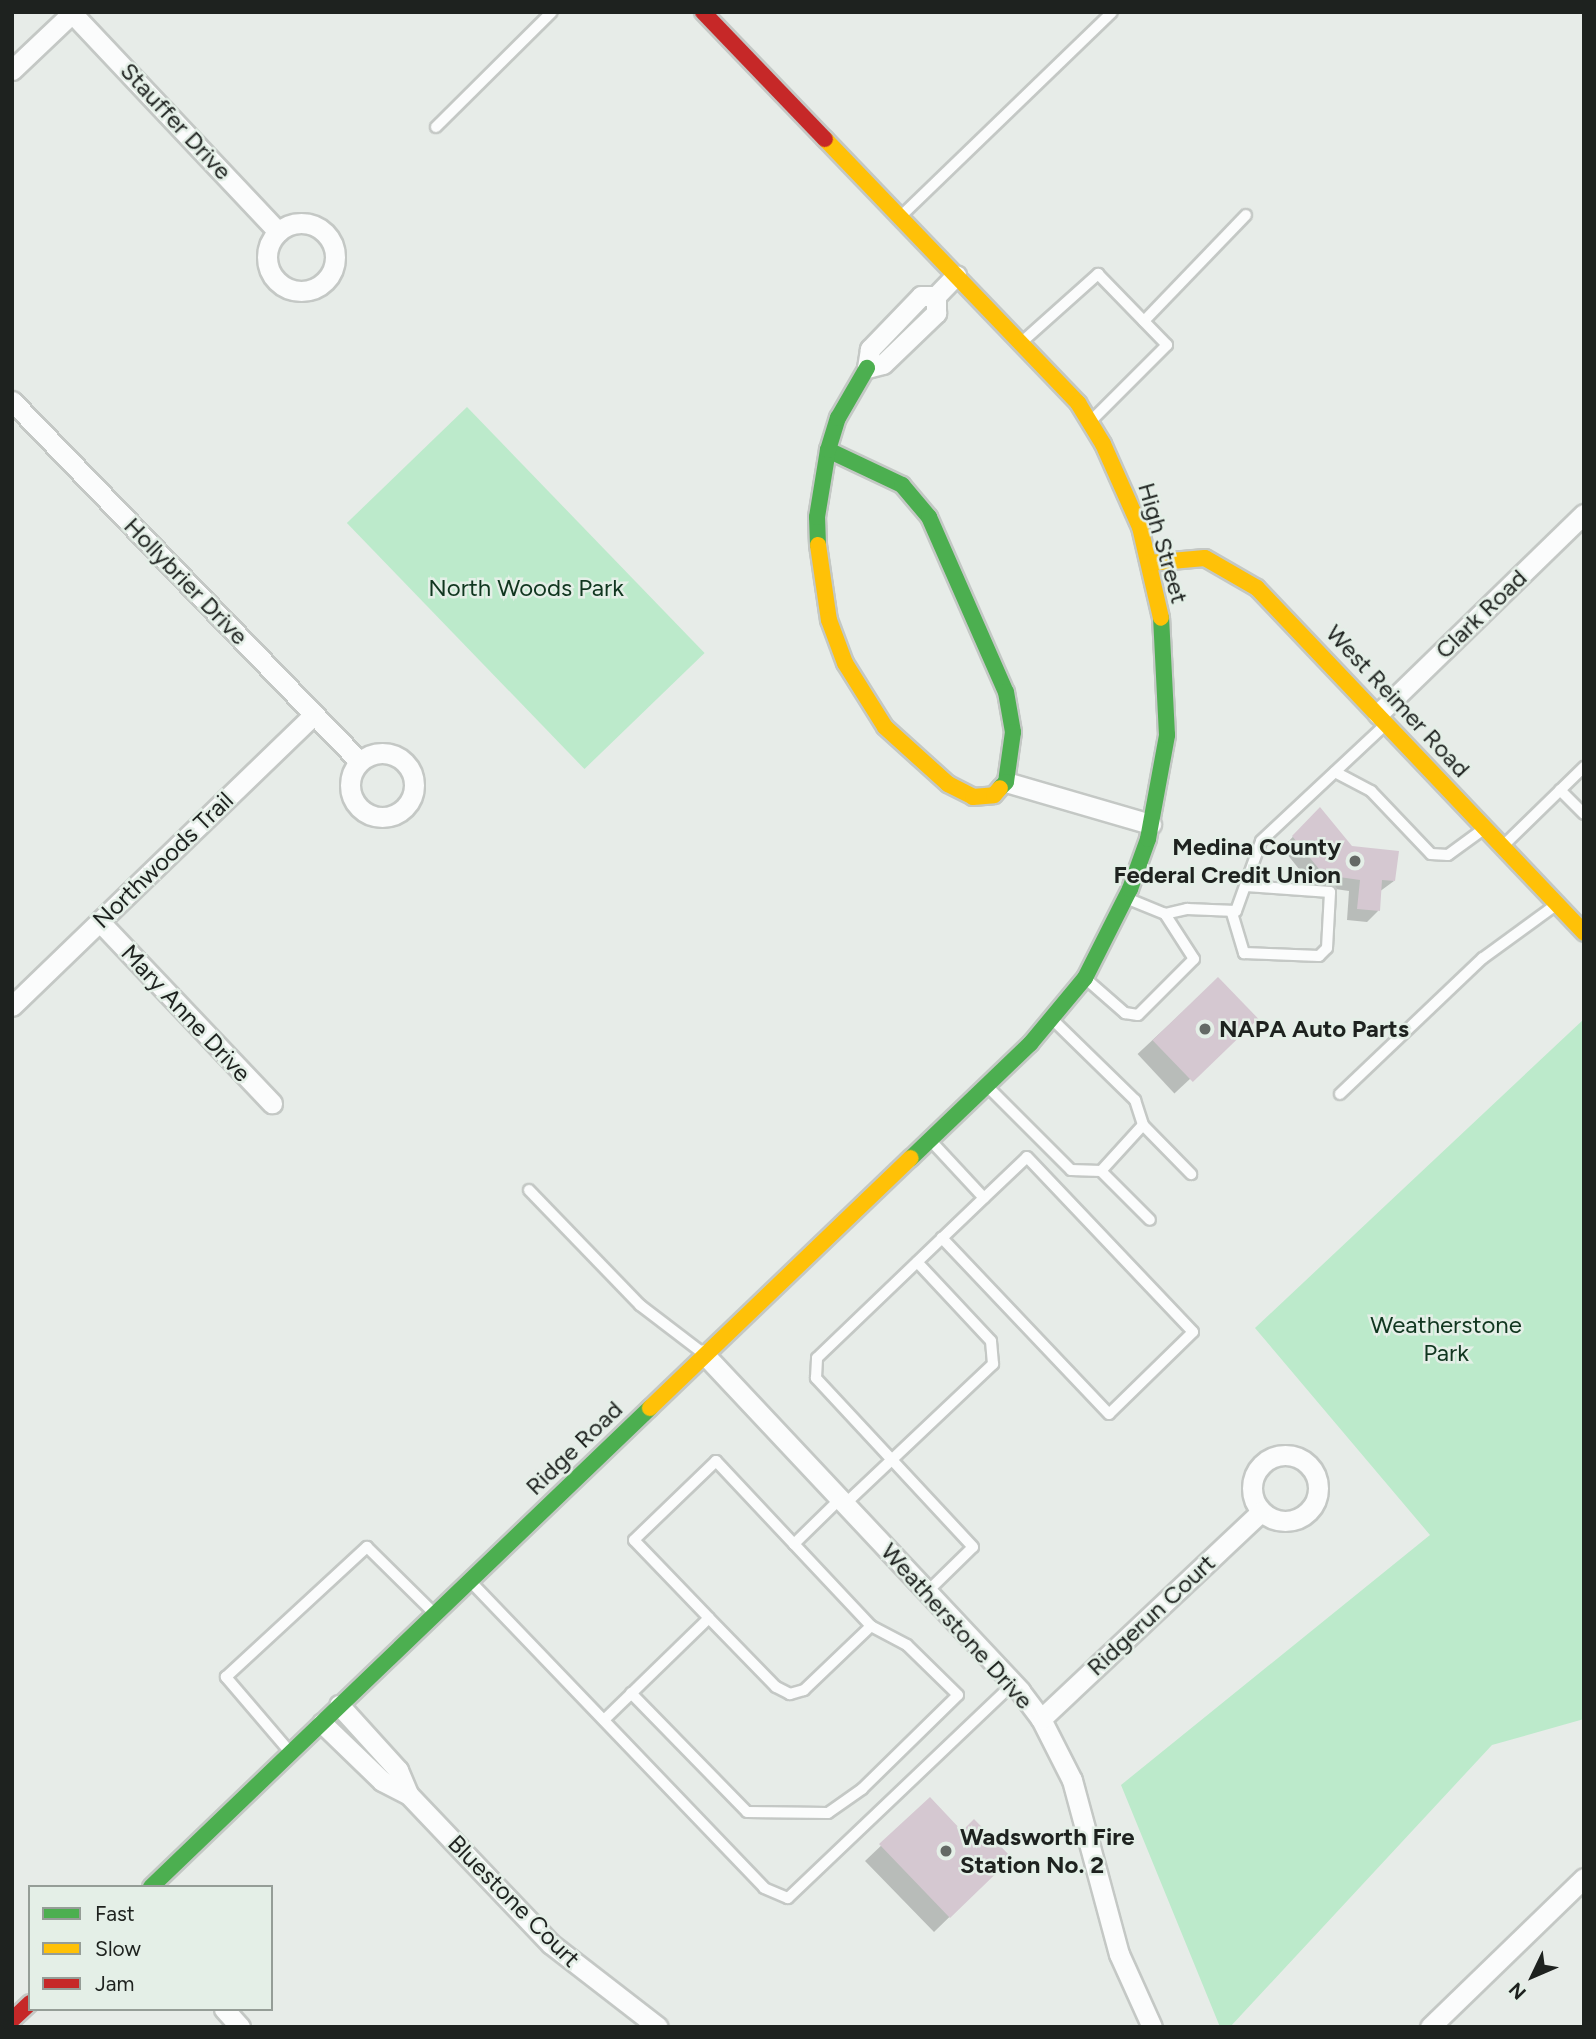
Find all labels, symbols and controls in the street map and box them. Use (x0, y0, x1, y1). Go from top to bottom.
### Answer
street label: Stauffer Drive (114, 56, 238, 186)
street label: High Street (1132, 479, 1194, 607)
street label: Hollybrier Drive (118, 511, 254, 651)
street label: Clark Road (1429, 563, 1533, 665)
park label: North Woods Park (428, 574, 624, 602)
street label: West Reimer Road (1320, 619, 1476, 783)
street label: Northwoods Trail (87, 786, 239, 934)
place label: Medina County Federal Credit Union (1113, 833, 1341, 889)
marker: Medina County Federal Credit Union (1347, 853, 1363, 869)
street label: Mary Anne Drive (115, 939, 257, 1087)
place label: NAPA Auto Parts (1219, 1015, 1409, 1043)
marker: NAPA Auto Parts (1197, 1021, 1213, 1037)
park label: Weatherstone Park (1370, 1311, 1522, 1367)
street label: Ridge Road (520, 1395, 628, 1501)
street label: Weatherstone Drive (875, 1537, 1039, 1715)
street label: Ridgerun Court (1081, 1548, 1221, 1682)
place label: Wadsworth Fire Station No. 2 (960, 1823, 1135, 1879)
street label: Bluestone Court (442, 1829, 586, 1973)
marker: Wadsworth Fire Station No. 2 (938, 1843, 954, 1859)
legend (28, 1885, 273, 2011)
text: Fast (95, 1901, 135, 1926)
text: Slow (95, 1936, 141, 1961)
north arrow (1498, 1941, 1568, 2011)
text: Jam (95, 1971, 134, 1996)
text: N (1504, 1978, 1531, 2004)

